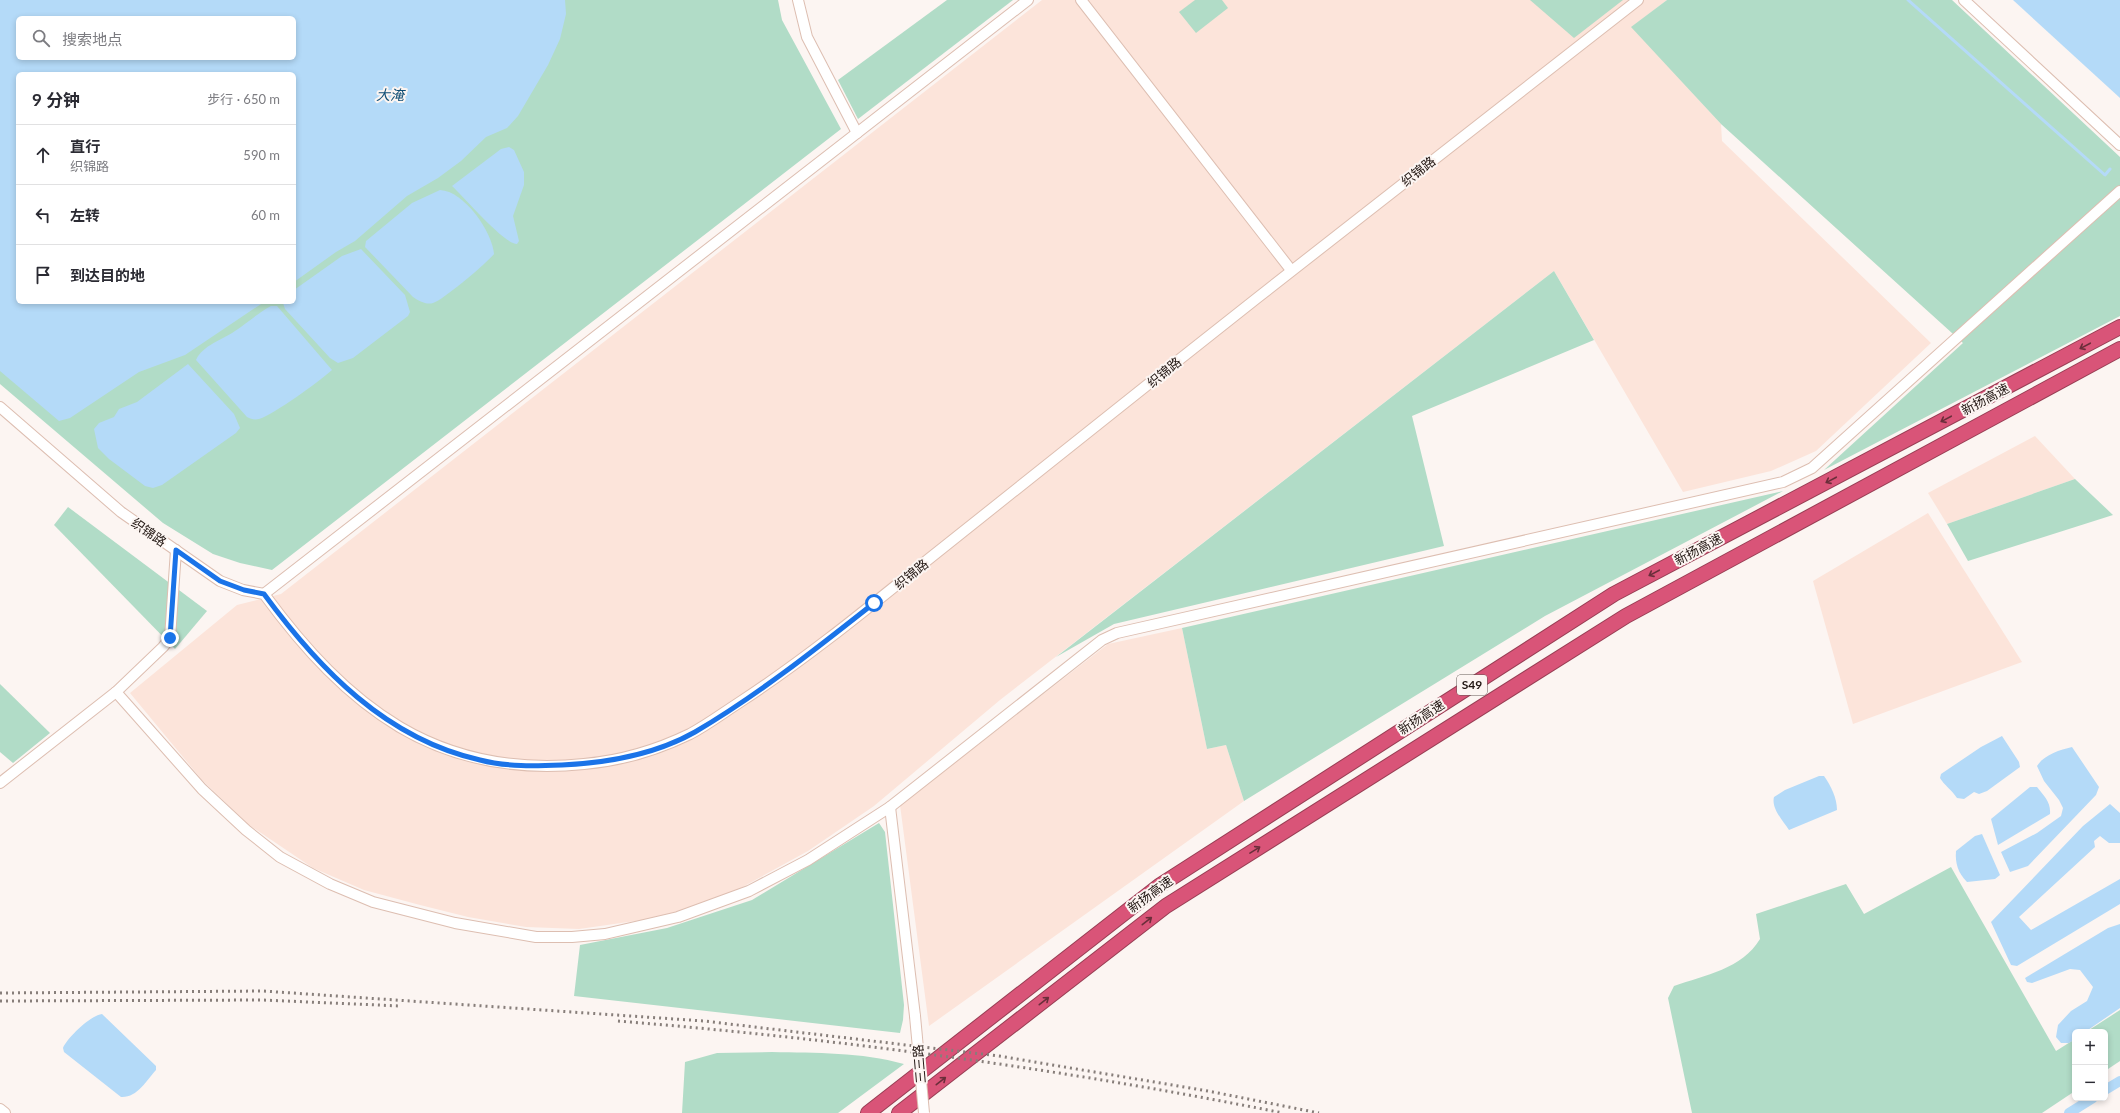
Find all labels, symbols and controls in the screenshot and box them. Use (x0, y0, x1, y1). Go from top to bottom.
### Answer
search box (16, 16, 296, 60)
icon: search (30, 27, 52, 49)
text: 搜索地点 (62, 30, 122, 48)
water label: 大淹 (376, 86, 406, 103)
text: 9 分钟 (32, 89, 80, 110)
text: 步行 · 650 m (207, 91, 280, 107)
text: 直行 (70, 137, 100, 155)
icon: ahead (32, 144, 54, 166)
text: 590 m (243, 147, 280, 163)
street label: 织锦路 (1398, 153, 1438, 189)
text: 织锦路 (70, 158, 109, 174)
icon: left (32, 204, 54, 226)
text: 左转 (70, 206, 100, 224)
text: 60 m (251, 207, 280, 223)
icon: arrive (32, 264, 54, 286)
text: 到达目的地 (70, 266, 145, 284)
one-way arrow (2080, 342, 2092, 350)
street label: 织锦路 (1144, 354, 1184, 390)
street label: 新扬高速 (1958, 380, 2012, 418)
one-way arrow (1940, 416, 1952, 423)
one-way arrow (1825, 476, 1837, 484)
street label: 织锦路 (128, 514, 170, 550)
street label: 新扬高速 (1671, 530, 1725, 568)
street label: 织锦路 (891, 556, 931, 592)
one-way arrow (1648, 569, 1660, 577)
route start (865, 594, 883, 612)
route end (161, 629, 179, 647)
road number: S49 (1457, 675, 1487, 695)
street label: 新扬高速 (1395, 696, 1447, 738)
one-way arrow (1250, 846, 1261, 854)
street label: 新扬高速 (1124, 872, 1176, 916)
one-way arrow (1141, 917, 1152, 926)
one-way arrow (1039, 997, 1050, 1005)
map controls (2072, 1029, 2108, 1101)
button: + (2072, 1029, 2108, 1065)
street label: 三三路 (909, 1044, 929, 1084)
button: − (2072, 1065, 2108, 1101)
one-way arrow (936, 1076, 947, 1085)

